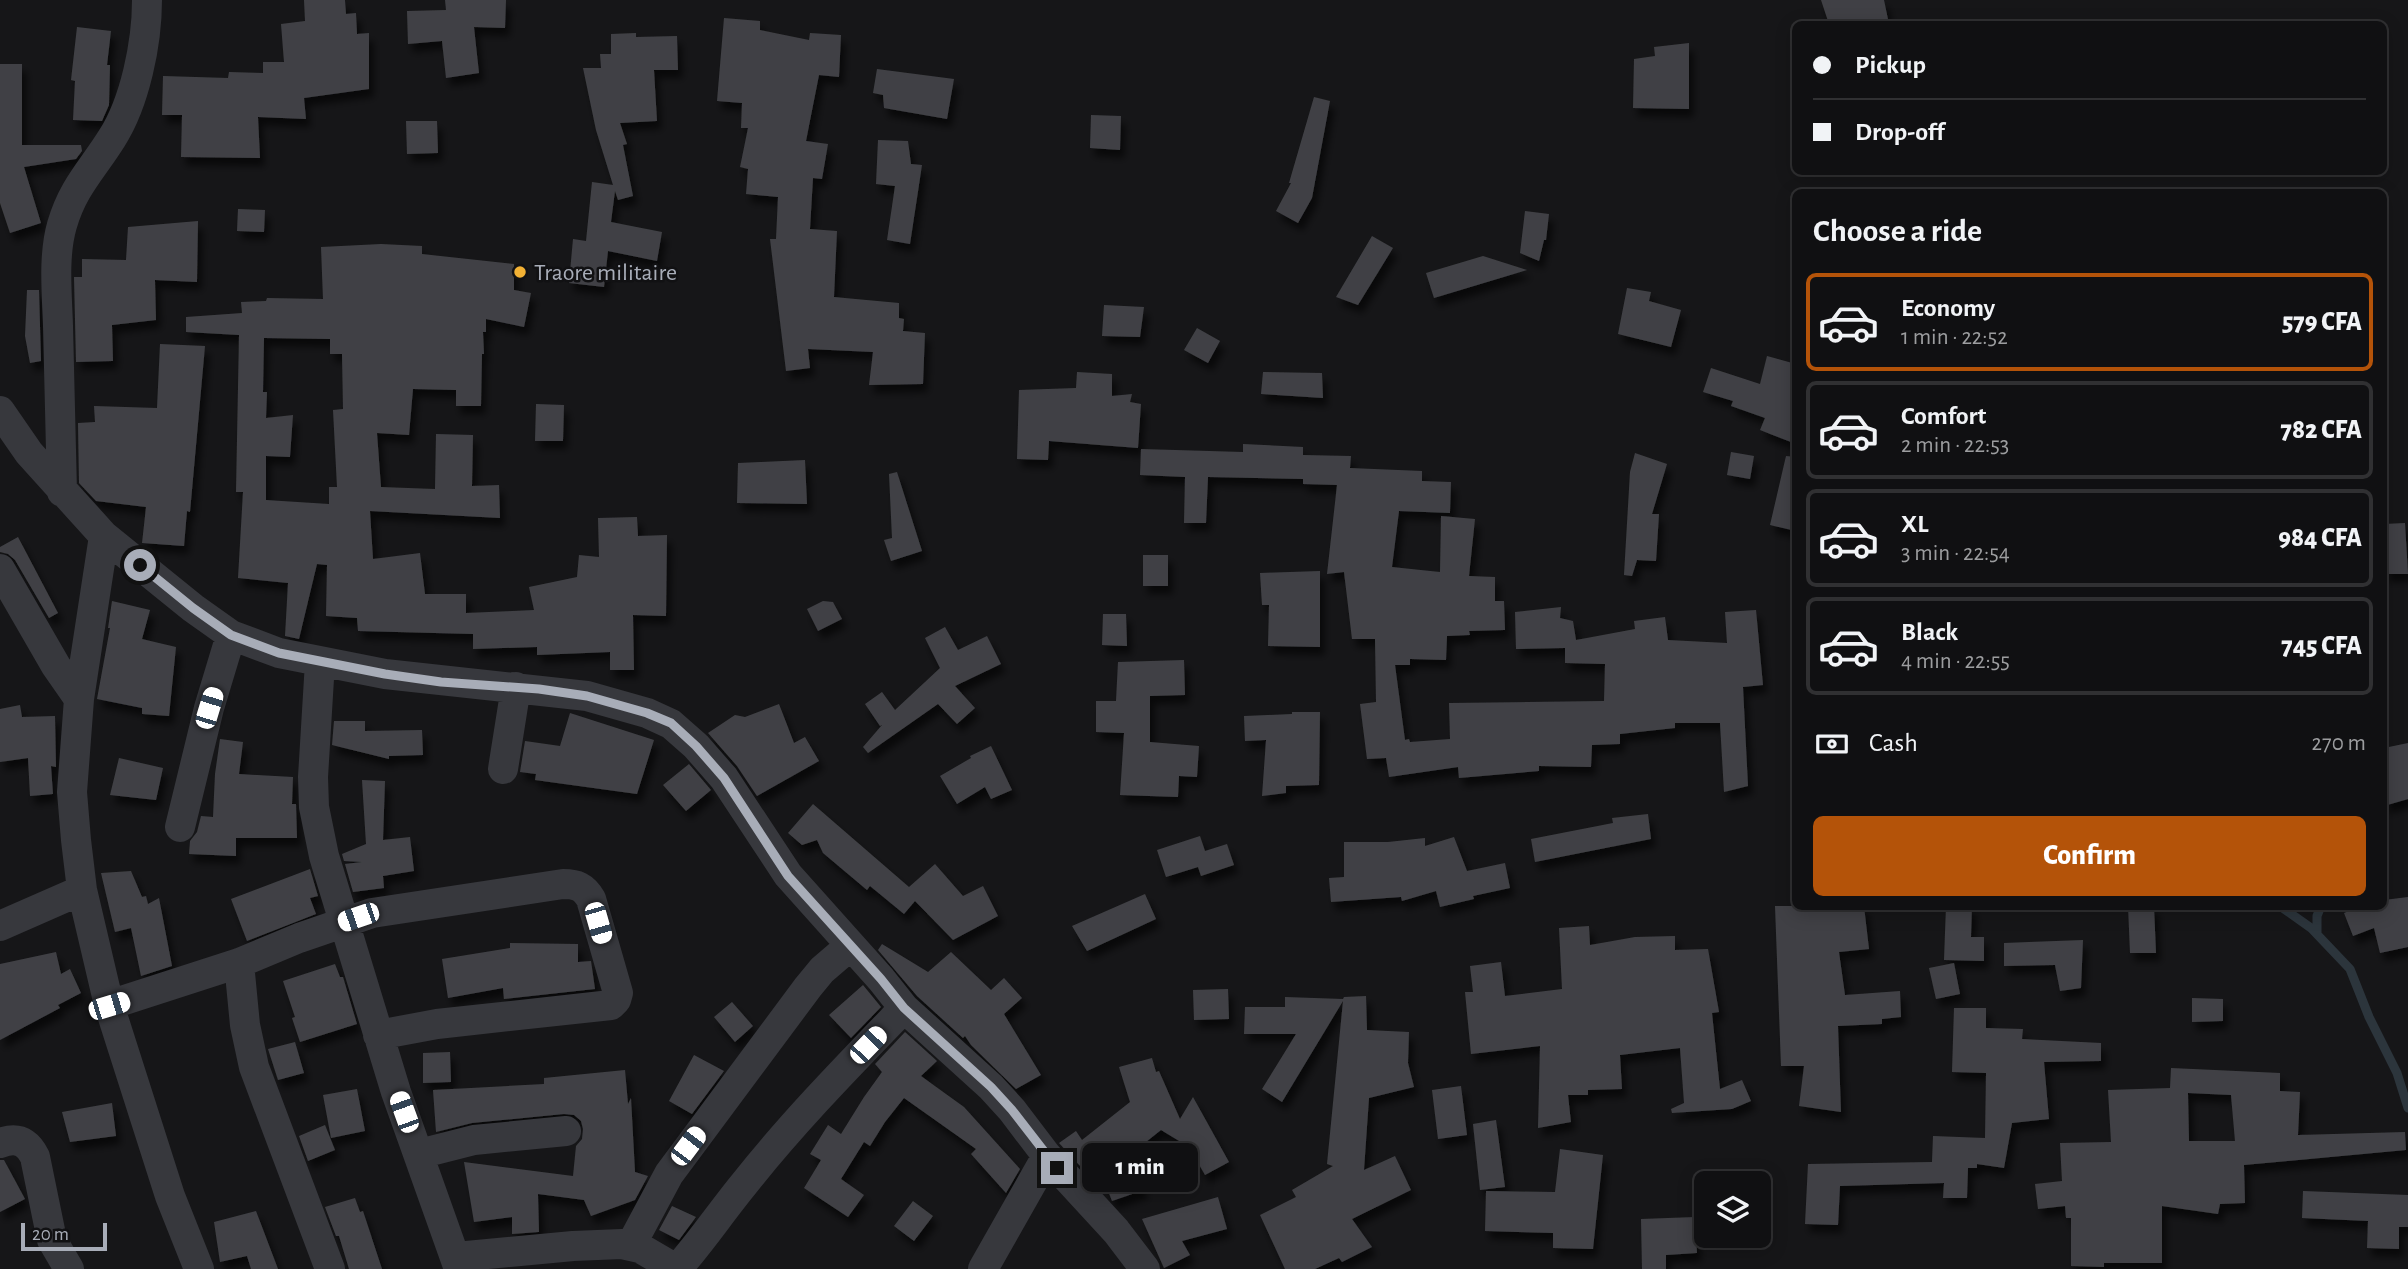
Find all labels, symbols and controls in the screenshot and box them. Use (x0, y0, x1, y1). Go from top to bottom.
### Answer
text: Pickup (1855, 52, 1926, 78)
text: Drop-off (1855, 119, 1944, 145)
text: Choose a ride (1813, 215, 1982, 247)
place label: Traore militaire (534, 261, 677, 285)
marker: Traore militaire (512, 264, 528, 280)
icon: car (1817, 291, 1880, 354)
text: Economy (1901, 295, 1995, 321)
text: 579 CFA (2282, 309, 2362, 335)
text: 1 min · 22:52 (1901, 326, 2008, 349)
icon: car (1817, 399, 1880, 462)
text: Comfort (1901, 403, 1986, 429)
text: 782 CFA (2281, 417, 2362, 443)
text: 2 min · 22:53 (1901, 434, 2009, 457)
icon: car (1817, 507, 1880, 570)
text: XL (1901, 511, 1928, 537)
text: 984 CFA (2278, 525, 2362, 551)
text: 3 min · 22:54 (1901, 542, 2010, 565)
route start (124, 549, 156, 581)
icon: car (1817, 615, 1880, 678)
text: Black (1901, 619, 1958, 645)
text: 745 CFA (2281, 633, 2362, 659)
text: 4 min · 22:55 (1901, 650, 2010, 673)
car (193, 685, 226, 731)
icon: cash (1813, 725, 1851, 763)
text: Cash (1869, 730, 1918, 756)
text: 270 m (2312, 732, 2366, 755)
button: Confirm (1813, 816, 2366, 896)
car (335, 900, 382, 934)
car (583, 900, 614, 946)
car (86, 990, 133, 1022)
car (846, 1023, 891, 1067)
car (387, 1089, 422, 1135)
car (667, 1123, 710, 1169)
callout: 1 min (1082, 1144, 1197, 1192)
route end (1041, 1152, 1073, 1184)
text: 1 min (1116, 1156, 1164, 1179)
map controls (1694, 1171, 1771, 1248)
button: layers (1694, 1171, 1771, 1248)
scale bar (21, 1220, 107, 1252)
text: 20 m (32, 1225, 69, 1244)

